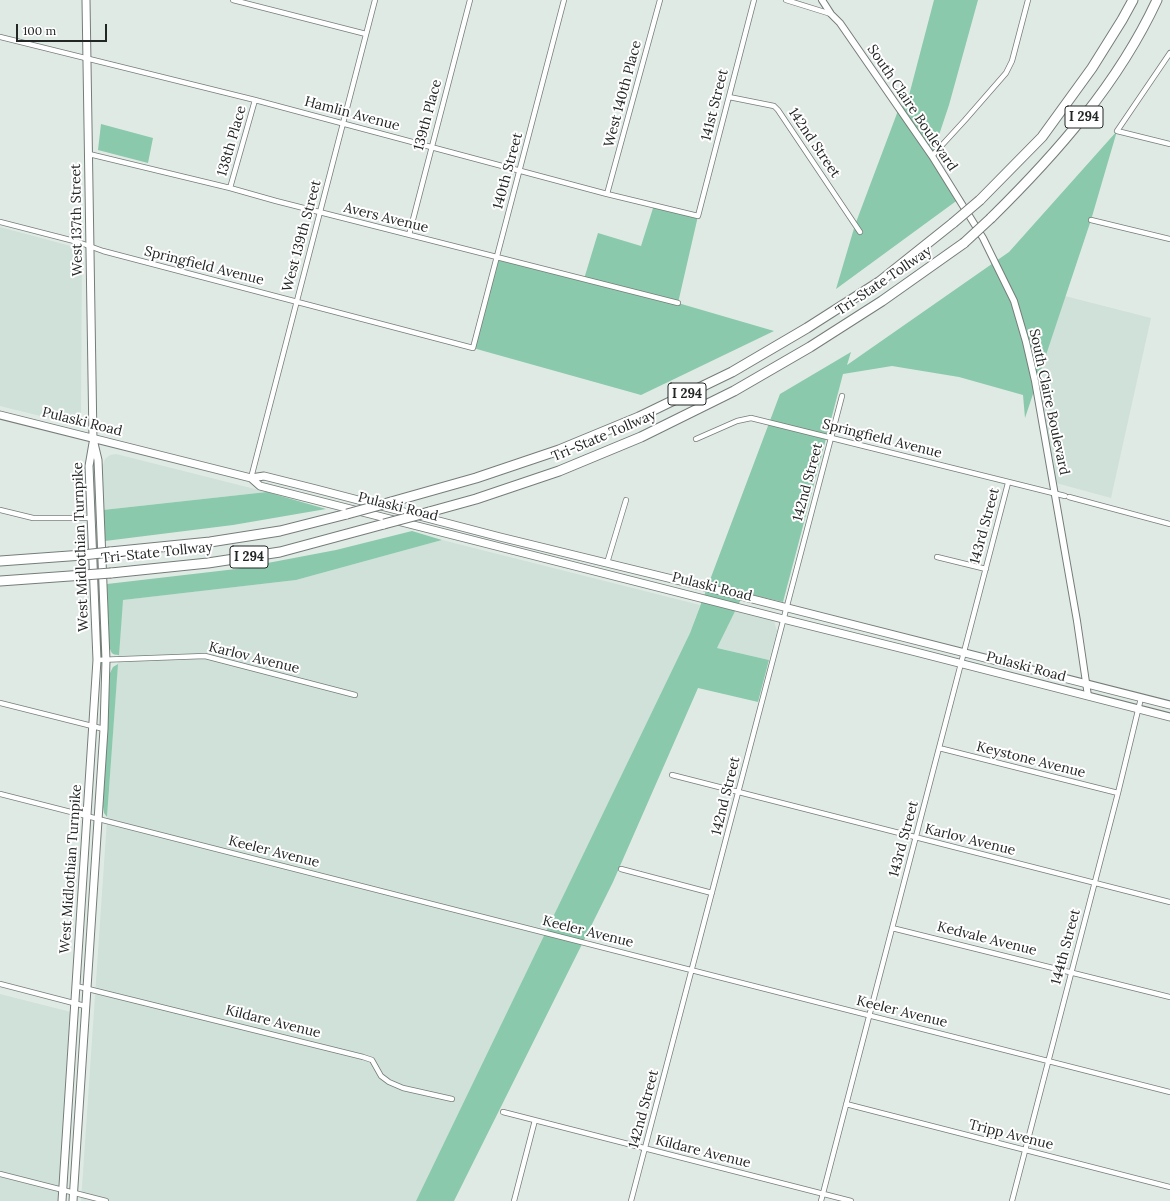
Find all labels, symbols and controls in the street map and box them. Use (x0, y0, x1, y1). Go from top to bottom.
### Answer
scale bar (18, 16, 109, 42)
text: 100 m (23, 23, 56, 38)
street label: West 140th Place (601, 39, 645, 149)
street label: South Claire Boulevard (863, 42, 961, 174)
street label: 141st Street (698, 68, 732, 142)
street label: 139th Place (410, 78, 446, 152)
street label: Hamlin Avenue (303, 93, 401, 135)
street label: 138th Place (214, 104, 250, 178)
street label: 142nd Street (785, 105, 843, 181)
road number: I 294 (1065, 106, 1103, 128)
street label: 140th Street (490, 131, 526, 211)
street label: West 137th Street (68, 163, 86, 277)
street label: West 139th Street (279, 178, 325, 294)
street label: Avers Avenue (342, 199, 430, 237)
street label: Springfield Avenue (142, 243, 266, 289)
street label: Tri-State Tollway (833, 243, 935, 319)
street label: South Claire Boulevard (1025, 327, 1073, 477)
road number: I 294 (668, 383, 706, 405)
street label: Pulaski Road (40, 404, 124, 440)
street label: Tri-State Tollway (549, 406, 659, 466)
street label: Springfield Avenue (820, 416, 944, 462)
street label: 142nd Street (789, 441, 827, 523)
street label: West Midlothian Turnpike (70, 462, 92, 632)
street label: 143rd Street (967, 486, 1003, 566)
street label: Pulaski Road (356, 489, 440, 525)
street label: Tri-State Tollway (100, 539, 214, 567)
road number: I 294 (230, 546, 268, 568)
street label: Pulaski Road (670, 569, 754, 605)
street label: Karlov Avenue (207, 639, 301, 677)
street label: Pulaski Road (984, 648, 1068, 686)
street label: Keystone Avenue (975, 738, 1087, 782)
street label: 142nd Street (708, 755, 744, 837)
street label: West Midlothian Turnpike (57, 784, 85, 954)
street label: 143rd Street (886, 799, 922, 879)
street label: Karlov Avenue (923, 821, 1017, 859)
street label: Keeler Avenue (227, 833, 321, 871)
street label: 144th Street (1048, 907, 1084, 987)
street label: Keeler Avenue (541, 913, 635, 951)
street label: Kedvale Avenue (936, 919, 1038, 959)
street label: Keeler Avenue (855, 993, 949, 1031)
street label: Kildare Avenue (224, 1002, 322, 1042)
street label: 142nd Street (625, 1068, 663, 1150)
street label: Tripp Avenue (967, 1116, 1055, 1154)
street label: Kildare Avenue (654, 1132, 752, 1172)

